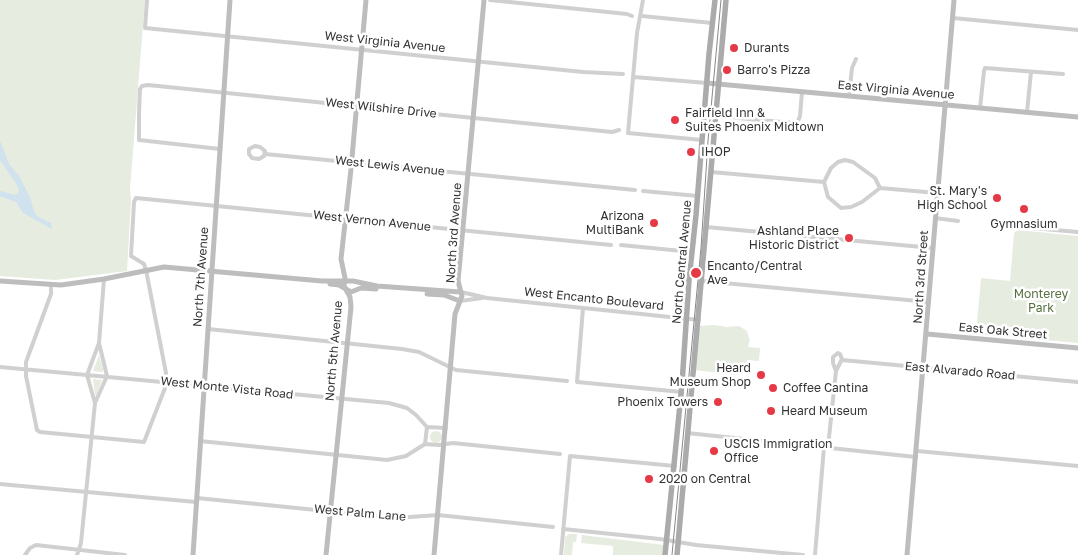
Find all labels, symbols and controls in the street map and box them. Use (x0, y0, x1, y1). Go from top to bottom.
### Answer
street label: West Virginia Avenue (324, 28, 446, 56)
place label: Durants (744, 41, 789, 55)
marker: Durants (728, 42, 740, 54)
place label: Barro's Pizza (737, 63, 810, 77)
marker: Barro's Pizza (721, 64, 733, 76)
street label: East Virginia Avenue (837, 78, 955, 102)
street label: West Wilshire Drive (325, 95, 437, 121)
place label: Fairfield Inn & Suites Phoenix Midtown (685, 106, 824, 134)
marker: Fairfield Inn & Suites Phoenix Midtown (669, 114, 681, 126)
place label: IHOP (701, 145, 731, 159)
marker: IHOP (685, 146, 697, 158)
street label: West Lewis Avenue (334, 153, 446, 179)
street label: North 3rd Avenue (443, 182, 465, 284)
place label: St. Mary's High School (917, 184, 987, 212)
marker: St. Mary's High School (991, 192, 1003, 204)
street label: North Central Avenue (669, 200, 695, 324)
marker: Gymnasium (1018, 203, 1030, 215)
street label: West Vernon Avenue (312, 208, 432, 234)
place label: Arizona MultiBank (586, 209, 644, 237)
marker: Arizona MultiBank (648, 217, 660, 229)
place label: Gymnasium (990, 217, 1058, 231)
place label: Ashland Place Historic District (749, 224, 839, 252)
street label: North 7th Avenue (190, 226, 212, 328)
street label: North 3rd Street (911, 230, 931, 324)
marker: Ashland Place Historic District (843, 232, 855, 244)
place label: Encanto/Central Ave (707, 259, 802, 287)
marker: Encanto/Central Ave (689, 266, 703, 280)
street label: West Encanto Boulevard (523, 284, 665, 314)
park label: Monterey Park (1014, 287, 1068, 315)
street label: North 5th Avenue (322, 300, 346, 402)
street label: East Oak Street (958, 320, 1048, 342)
street label: East Alvarado Road (904, 359, 1016, 383)
place label: Heard Museum Shop (670, 361, 751, 389)
marker: Heard Museum Shop (755, 369, 767, 381)
street label: West Monte Vista Road (160, 374, 294, 402)
place label: Coffee Cantina (783, 381, 868, 395)
marker: Coffee Cantina (767, 382, 779, 394)
place label: Phoenix Towers (617, 395, 708, 409)
marker: Phoenix Towers (712, 396, 724, 408)
place label: Heard Museum (781, 404, 868, 418)
marker: Heard Museum (765, 405, 777, 417)
place label: USCIS Immigration Office (724, 437, 832, 465)
marker: USCIS Immigration Office (708, 445, 720, 457)
place label: 2020 on Central (659, 472, 751, 486)
marker: 2020 on Central (643, 473, 655, 485)
street label: West Palm Lane (313, 502, 407, 524)

